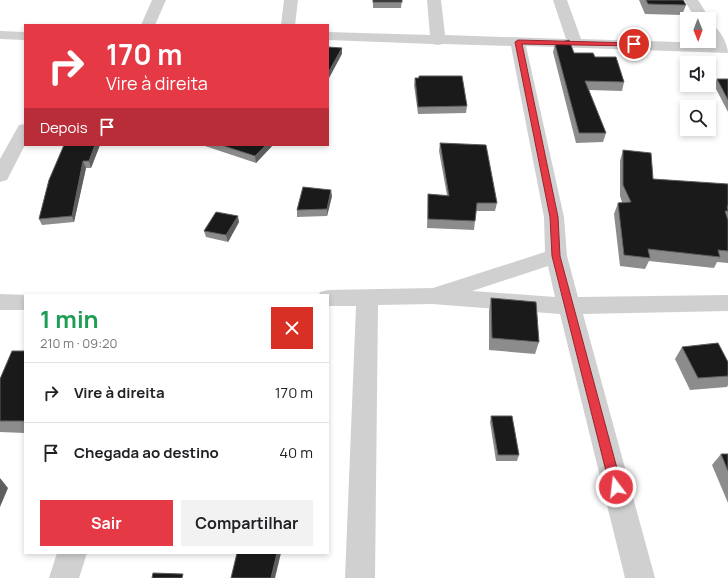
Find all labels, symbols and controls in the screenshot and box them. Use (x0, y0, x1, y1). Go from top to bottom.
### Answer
north arrow (680, 12, 716, 48)
map controls (680, 12, 716, 136)
pin (617, 27, 651, 61)
icon: arrive (623, 33, 645, 55)
text: 170 m (106, 35, 182, 73)
icon: right (40, 40, 92, 92)
button: sound (680, 56, 716, 92)
text: Vire à direita (106, 71, 208, 95)
button: search (680, 100, 716, 136)
icon: arrive (96, 116, 118, 138)
text: Depois (40, 117, 88, 138)
text: 1 min (40, 302, 99, 335)
button: close (271, 307, 313, 349)
text: 210 m · 09:20 (40, 334, 117, 352)
icon: right (40, 382, 62, 404)
text: Vire à direita (74, 382, 165, 403)
text: 170 m (275, 382, 313, 403)
icon: arrive (40, 442, 62, 464)
text: Chegada ao destino (74, 442, 219, 463)
text: 40 m (279, 442, 313, 463)
position arrow (595, 466, 637, 508)
button: Sair (40, 500, 173, 546)
button: Compartilhar (181, 500, 313, 546)

